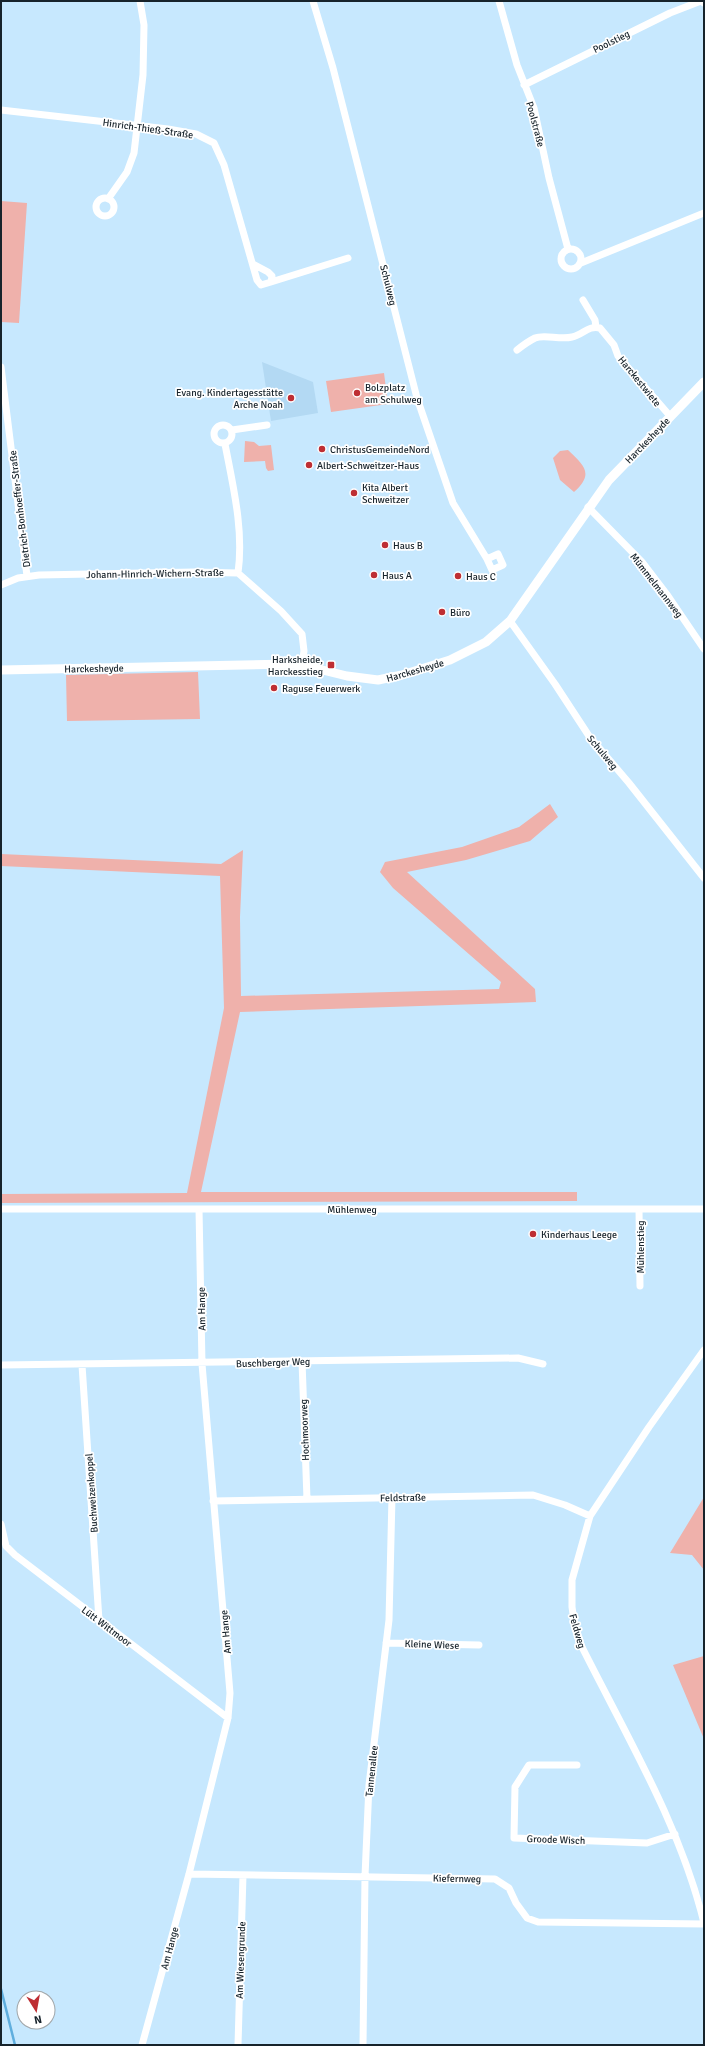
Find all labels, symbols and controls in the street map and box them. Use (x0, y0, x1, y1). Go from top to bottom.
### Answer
street label: Poolstieg (591, 28, 632, 56)
street label: Poolstraße (523, 100, 547, 148)
street label: Hinrich-Thieß-Straße (102, 117, 194, 141)
street label: Schulweg (377, 264, 399, 307)
street label: Harckestwiete (615, 354, 663, 409)
place label: Bolzplatz am Schulweg (365, 382, 422, 406)
place label: Evang. Kindertagesstätte Arche Noah (176, 387, 283, 411)
marker: Bolzplatz am Schulweg (352, 388, 362, 398)
marker: Evang. Kindertagesstätte Arche Noah (286, 393, 296, 403)
street label: Harckesheyde (623, 415, 673, 466)
marker: ChristusGemeindeNord (317, 444, 327, 454)
place label: ChristusGemeindeNord (330, 444, 430, 456)
street label: Dietrich-Bonhoeffer-Straße (7, 450, 33, 568)
marker: Albert-Schweitzer-Haus (304, 460, 314, 470)
place label: Albert-Schweitzer-Haus (317, 460, 420, 472)
place label: Kita Albert Schweitzer (362, 482, 409, 506)
marker: Kita Albert Schweitzer (349, 488, 359, 498)
marker: Haus B (380, 540, 390, 550)
place label: Haus B (393, 540, 423, 552)
street label: Mümmelmannweg (627, 551, 685, 620)
street label: Johann-Hinrich-Wichern-Straße (86, 567, 224, 581)
marker: Haus A (369, 570, 379, 580)
place label: Haus A (382, 570, 412, 582)
marker: Haus C (453, 571, 463, 581)
place label: Haus C (466, 571, 496, 583)
marker: Büro (437, 607, 447, 617)
place label: Büro (450, 607, 470, 619)
place label: Harksheide, Harckesstieg (268, 654, 323, 678)
street label: Harckesheyde (385, 657, 446, 685)
marker: Harksheide, Harckesstieg (326, 660, 336, 670)
street label: Harckesheyde (64, 662, 124, 676)
marker: Raguse Feuerwerk (269, 683, 279, 693)
place label: Raguse Feuerwerk (282, 683, 360, 695)
street label: Schulweg (584, 733, 620, 772)
street label: Mühlenweg (327, 1204, 377, 1216)
street label: Mühlenstieg (635, 1220, 647, 1274)
marker: Kinderhaus Leege (528, 1229, 538, 1239)
place label: Kinderhaus Leege (541, 1229, 617, 1241)
street label: Am Hange (196, 1287, 208, 1331)
street label: Buschberger Weg (236, 1356, 310, 1370)
street label: Hochmoorweg (298, 1399, 312, 1461)
street label: Buchweizenkoppel (83, 1453, 101, 1533)
street label: Feldstraße (380, 1492, 426, 1504)
street label: Lütt Wittmoor (79, 1604, 134, 1650)
street label: Am Hange (218, 1610, 234, 1654)
street label: Feldweg (566, 1613, 588, 1650)
street label: Kleine Wiese (404, 1638, 460, 1652)
street label: Tannenallee (363, 1745, 381, 1797)
street label: Groode Wisch (526, 1833, 585, 1847)
street label: Kiefernweg (433, 1873, 481, 1885)
street label: Am Wiesengrunde (234, 1921, 248, 1999)
street label: Am Hange (158, 1926, 181, 1971)
north arrow (16, 1990, 56, 2030)
text: N (33, 2012, 43, 2026)

